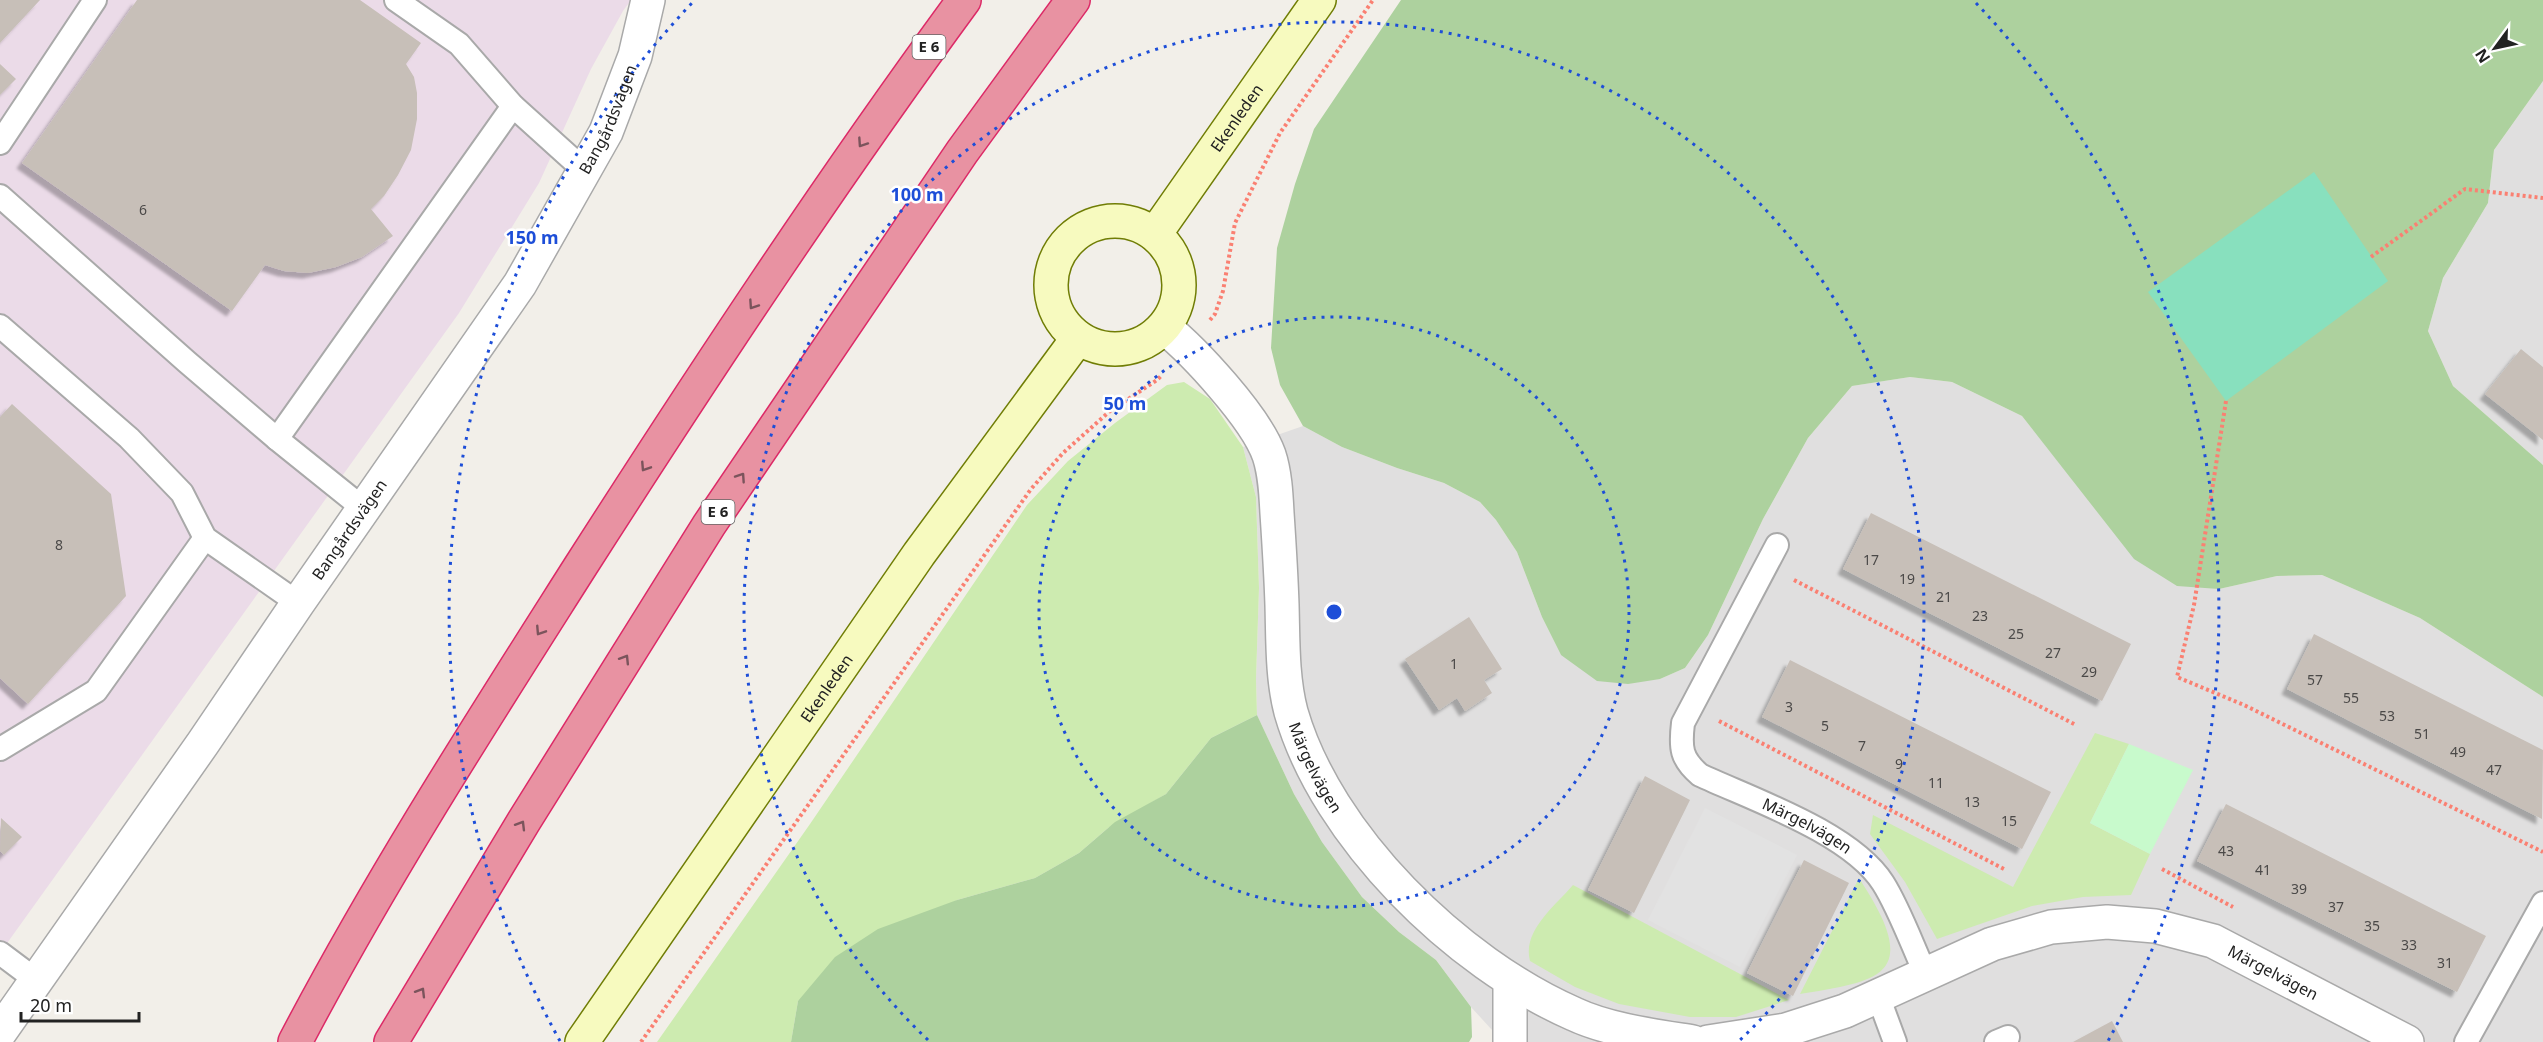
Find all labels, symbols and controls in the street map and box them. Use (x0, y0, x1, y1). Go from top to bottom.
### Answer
north arrow (2465, 18, 2525, 78)
road number: E 6 (912, 35, 946, 59)
text: N (2470, 45, 2495, 68)
street label: Bangårdsvägen (574, 62, 642, 178)
street label: Ekenleden (1205, 79, 1268, 156)
one-way arrow (858, 137, 869, 148)
text: 100 m (890, 182, 944, 206)
house number: 6 (139, 200, 147, 219)
text: 150 m (505, 225, 559, 249)
one-way arrow (749, 299, 761, 309)
text: 50 m (1104, 391, 1146, 415)
one-way arrow (641, 460, 652, 471)
one-way arrow (734, 473, 745, 484)
street label: Bangårdsvägen (307, 475, 392, 584)
road number: E 6 (702, 500, 734, 524)
house number: 8 (55, 535, 63, 554)
house number: 17 (1863, 550, 1879, 569)
house number: 19 (1899, 569, 1915, 588)
house number: 21 (1936, 587, 1952, 606)
centre of rings (1324, 602, 1344, 622)
house number: 23 (1972, 606, 1988, 625)
house number: 25 (2008, 624, 2024, 643)
one-way arrow (535, 625, 547, 635)
house number: 27 (2045, 643, 2061, 662)
street label: Ekenleden (795, 650, 858, 727)
house number: 1 (1450, 654, 1458, 673)
one-way arrow (617, 655, 629, 665)
house number: 29 (2081, 662, 2097, 681)
house number: 57 (2307, 670, 2323, 689)
house number: 55 (2343, 688, 2359, 707)
house number: 3 (1785, 697, 1793, 716)
house number: 53 (2379, 706, 2395, 725)
house number: 5 (1821, 716, 1829, 735)
street label: Märgelvägen (1284, 719, 1347, 817)
house number: 51 (2414, 724, 2430, 743)
house number: 7 (1858, 736, 1866, 755)
house number: 49 (2450, 742, 2466, 761)
house number: 9 (1895, 754, 1903, 773)
house number: 47 (2486, 760, 2502, 779)
house number: 11 (1928, 773, 1944, 792)
house number: 13 (1964, 792, 1980, 811)
street label: Märgelvägen (1759, 793, 1857, 859)
house number: 15 (2001, 811, 2017, 830)
one-way arrow (514, 821, 526, 831)
house number: 43 (2218, 841, 2234, 860)
house number: 41 (2255, 860, 2271, 879)
house number: 39 (2291, 879, 2307, 898)
house number: 37 (2328, 897, 2344, 916)
house number: 35 (2364, 916, 2380, 935)
house number: 33 (2401, 935, 2417, 954)
street label: Märgelvägen (2224, 940, 2322, 1005)
house number: 31 (2437, 953, 2453, 972)
scale bar (21, 985, 140, 1023)
one-way arrow (413, 988, 425, 998)
text: 20 m (30, 993, 72, 1017)

